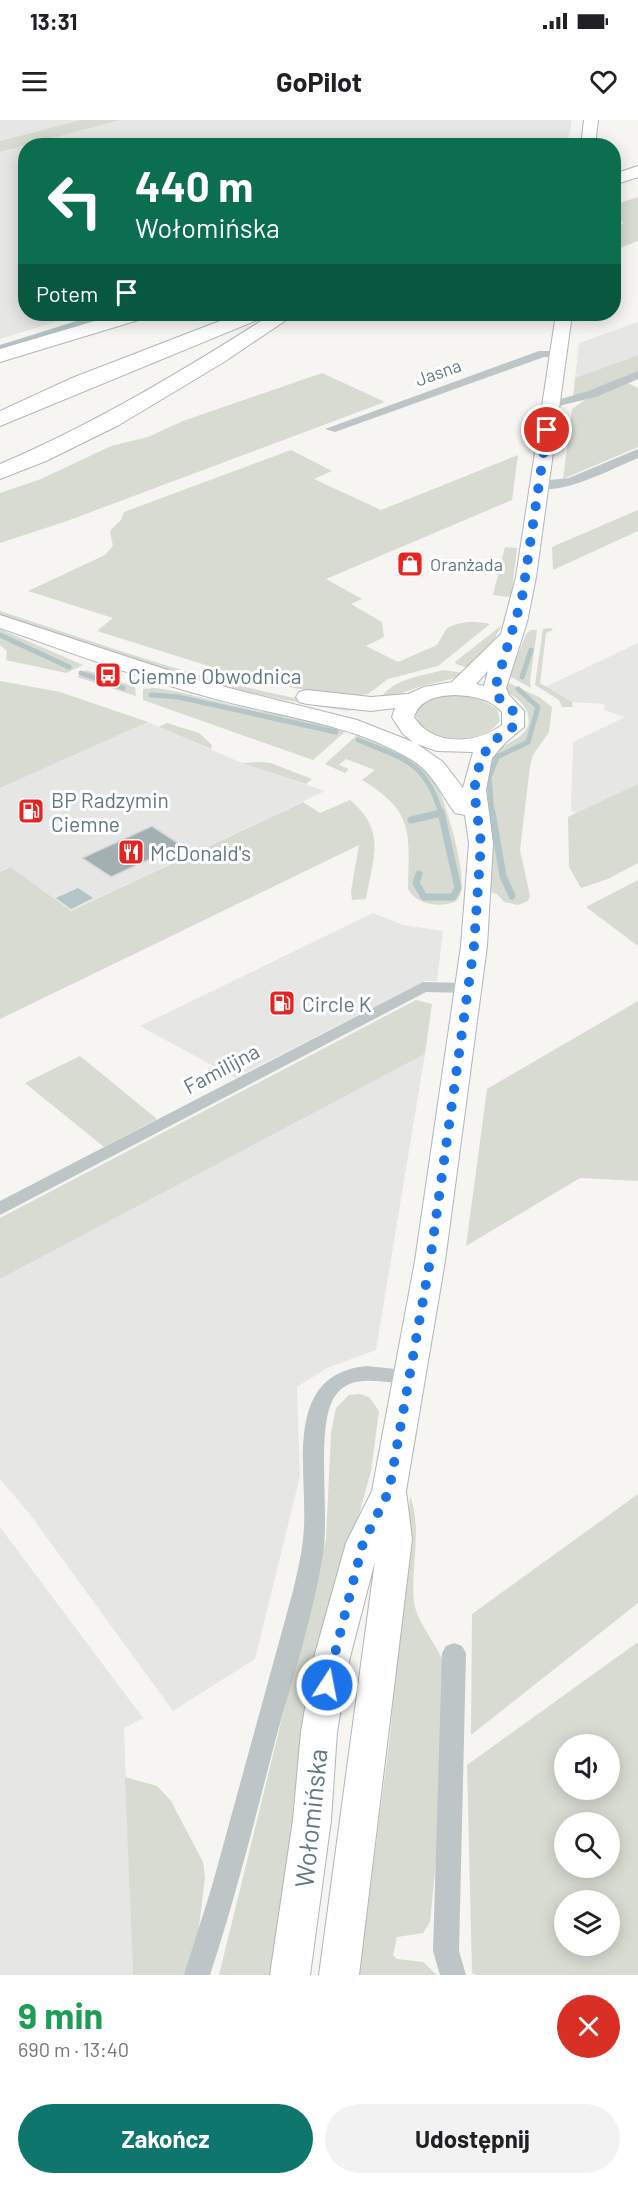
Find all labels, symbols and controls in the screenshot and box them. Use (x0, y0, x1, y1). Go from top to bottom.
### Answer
text: 13:31 (30, 8, 77, 34)
icon: menu (18, 65, 51, 98)
text: GoPilot (276, 65, 362, 97)
icon: heart (587, 65, 620, 98)
text: 440 m (135, 160, 253, 210)
icon: left (36, 162, 114, 240)
text: Wołomińska (135, 211, 280, 243)
icon: arrive (110, 276, 143, 309)
text: Potem (36, 280, 98, 306)
street label: Jasna (412, 354, 464, 390)
pin (521, 404, 572, 455)
icon: arrive (530, 413, 563, 446)
shop icon: Oranżada (395, 549, 425, 579)
place label: Oranżada (430, 553, 503, 575)
bus stop icon: Ciemne Obwodnica (93, 660, 123, 690)
place label: Ciemne Obwodnica (128, 663, 302, 688)
place label: BP Radzymin Ciemne (51, 787, 169, 836)
fuel station icon: BP Radzymin Ciemne (16, 796, 46, 826)
restaurant icon: McDonald's (116, 837, 146, 867)
place label: McDonald's (150, 840, 251, 865)
fuel station icon: Circle K (267, 988, 297, 1018)
place label: Circle K (302, 991, 372, 1016)
street label: Familijna (179, 1038, 263, 1098)
position arrow (295, 1653, 359, 1717)
map controls (554, 1734, 620, 1956)
button: sound (554, 1734, 620, 1800)
street label: Wołomińska (287, 1747, 333, 1889)
button: search (554, 1812, 620, 1878)
button: layers (554, 1890, 620, 1956)
text: 9 min (18, 1993, 103, 2036)
button: close (557, 1995, 620, 2058)
text: 690 m · 13:40 (18, 2037, 129, 2061)
button: Zakończ (18, 2104, 313, 2173)
button: Udostępnij (325, 2104, 620, 2173)

